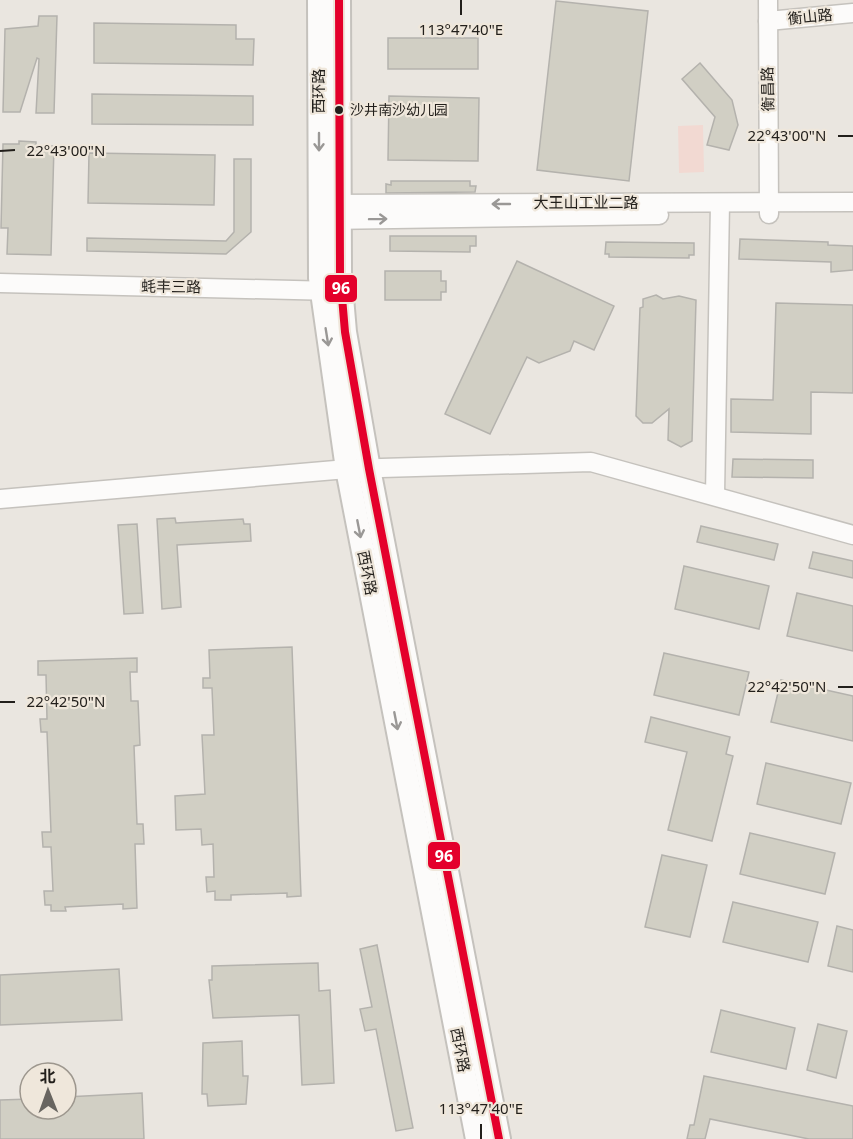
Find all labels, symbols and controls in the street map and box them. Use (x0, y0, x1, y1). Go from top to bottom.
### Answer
street label: 衡山路 (786, 4, 833, 28)
text: 113°47'40"E (419, 19, 503, 39)
street label: 衡昌路 (757, 66, 777, 112)
street label: 西环路 (308, 68, 328, 114)
place label: 沙井南沙幼儿园 (350, 100, 448, 119)
marker: 沙井南沙幼儿园 (333, 104, 345, 116)
text: 22°43'00"N (748, 125, 826, 145)
one-way arrow (313, 132, 325, 152)
text: 22°43'00"N (27, 140, 105, 160)
street label: 大王山工业二路 (533, 192, 639, 212)
one-way arrow (491, 198, 511, 210)
one-way arrow (367, 214, 387, 225)
line badge: 96 (324, 274, 358, 303)
street label: 蚝丰三路 (141, 275, 201, 297)
text: 96 (332, 277, 350, 299)
one-way arrow (321, 327, 332, 346)
one-way arrow (354, 519, 365, 539)
street label: 西环路 (354, 549, 382, 597)
text: 22°42'50"N (748, 676, 826, 696)
text: 22°42'50"N (27, 691, 105, 711)
one-way arrow (391, 711, 402, 730)
line badge: 96 (427, 841, 461, 870)
text: 96 (435, 845, 453, 867)
street label: 西环路 (447, 1026, 475, 1074)
north arrow (18, 1061, 78, 1121)
text: 北 (40, 1065, 56, 1087)
text: 113°47'40"E (439, 1098, 523, 1118)

